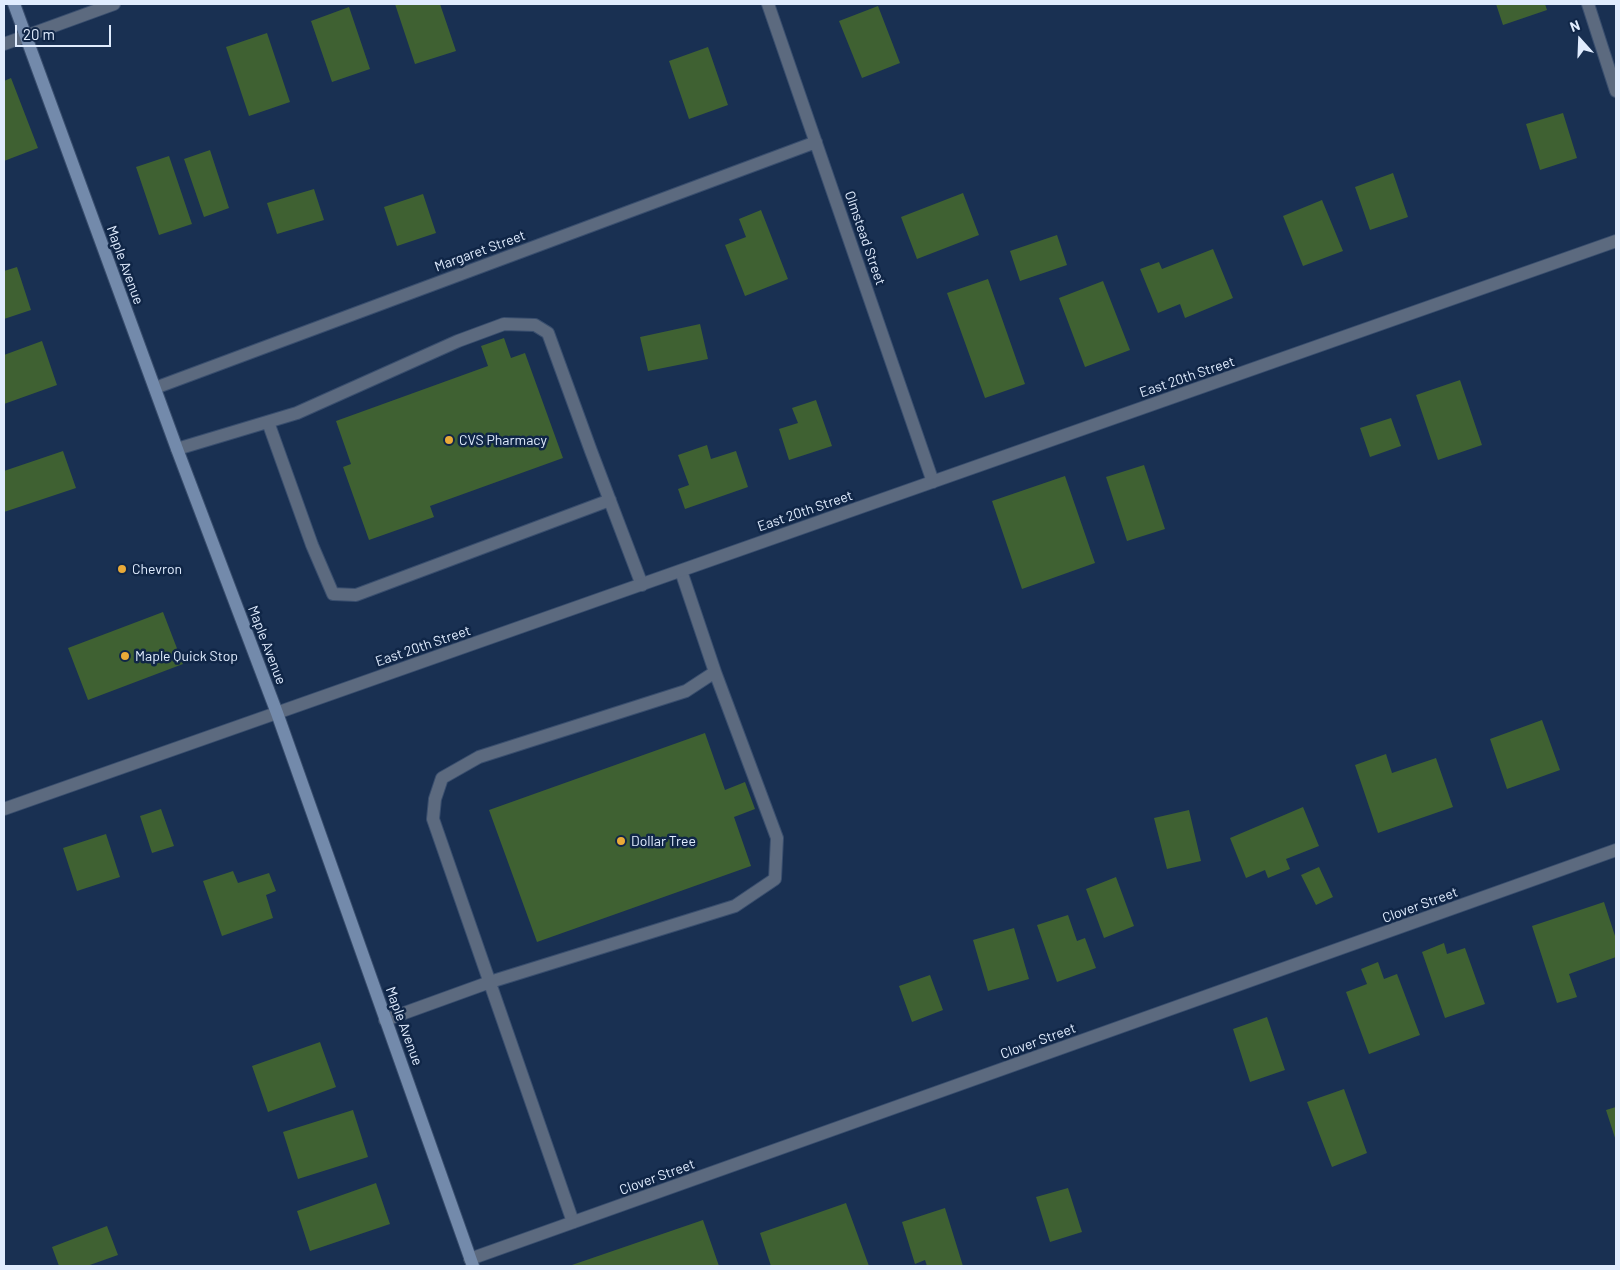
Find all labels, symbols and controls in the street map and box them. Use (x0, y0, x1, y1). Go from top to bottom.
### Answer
scale bar (18, 15, 114, 47)
north arrow (1555, 15, 1605, 65)
text: N (1567, 16, 1582, 35)
text: 20 m (23, 25, 55, 43)
street label: Olmstead Street (841, 189, 889, 287)
street label: Maple Avenue (103, 223, 147, 307)
street label: Margaret Street (432, 227, 528, 275)
street label: East 20th Street (1137, 353, 1237, 401)
place label: CVS Pharmacy (459, 432, 547, 448)
marker: CVS Pharmacy (443, 434, 455, 446)
street label: East 20th Street (755, 487, 855, 535)
place label: Chevron (132, 561, 182, 577)
marker: Chevron (116, 563, 128, 575)
street label: Maple Avenue (244, 603, 290, 687)
street label: East 20th Street (373, 622, 473, 670)
place label: Maple Quick Stop (135, 648, 238, 664)
marker: Maple Quick Stop (119, 650, 131, 662)
place label: Dollar Tree (631, 833, 696, 849)
marker: Dollar Tree (615, 835, 627, 847)
street label: Clover Street (1380, 884, 1460, 926)
street label: Maple Avenue (382, 984, 426, 1068)
street label: Clover Street (998, 1020, 1078, 1062)
street label: Clover Street (617, 1156, 697, 1198)

